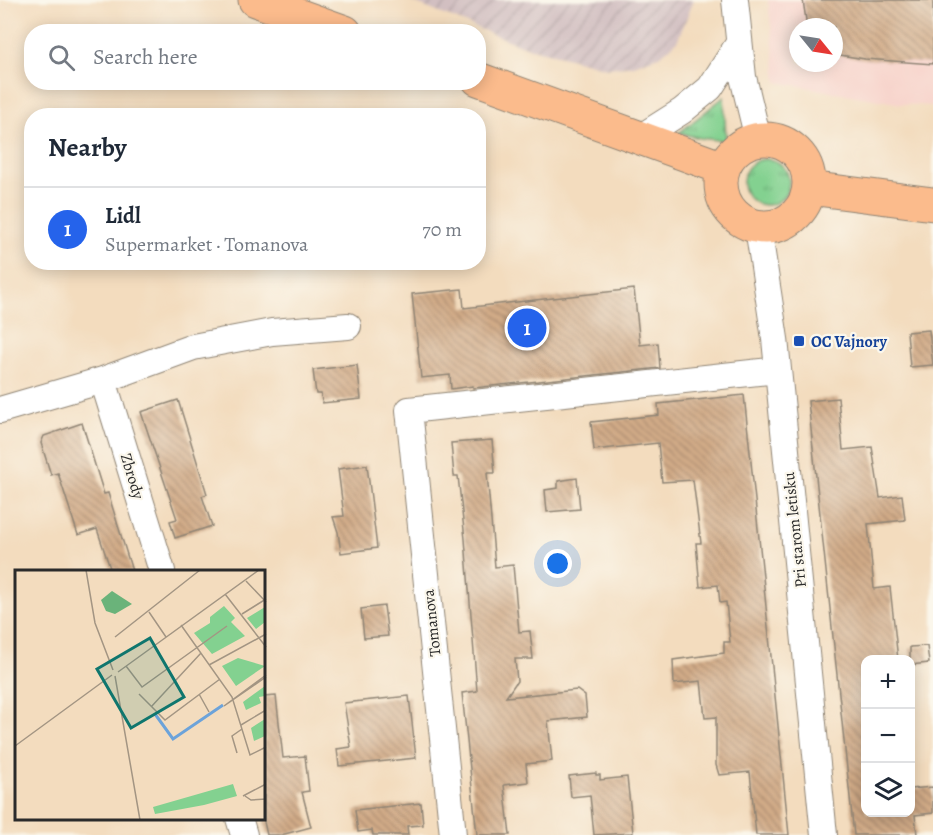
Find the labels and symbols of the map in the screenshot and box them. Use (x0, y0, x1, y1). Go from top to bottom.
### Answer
north arrow (789, 18, 843, 72)
pin: 1 (508, 306, 546, 350)
place label: OC Vajnory (811, 331, 887, 353)
marker: OC Vajnory (792, 334, 806, 348)
street label: Zbrody (115, 451, 150, 503)
street label: Pri starom letisku (778, 471, 812, 589)
your location (543, 549, 572, 578)
inset map (15, 570, 266, 820)
street label: Tomanova (417, 588, 446, 658)

